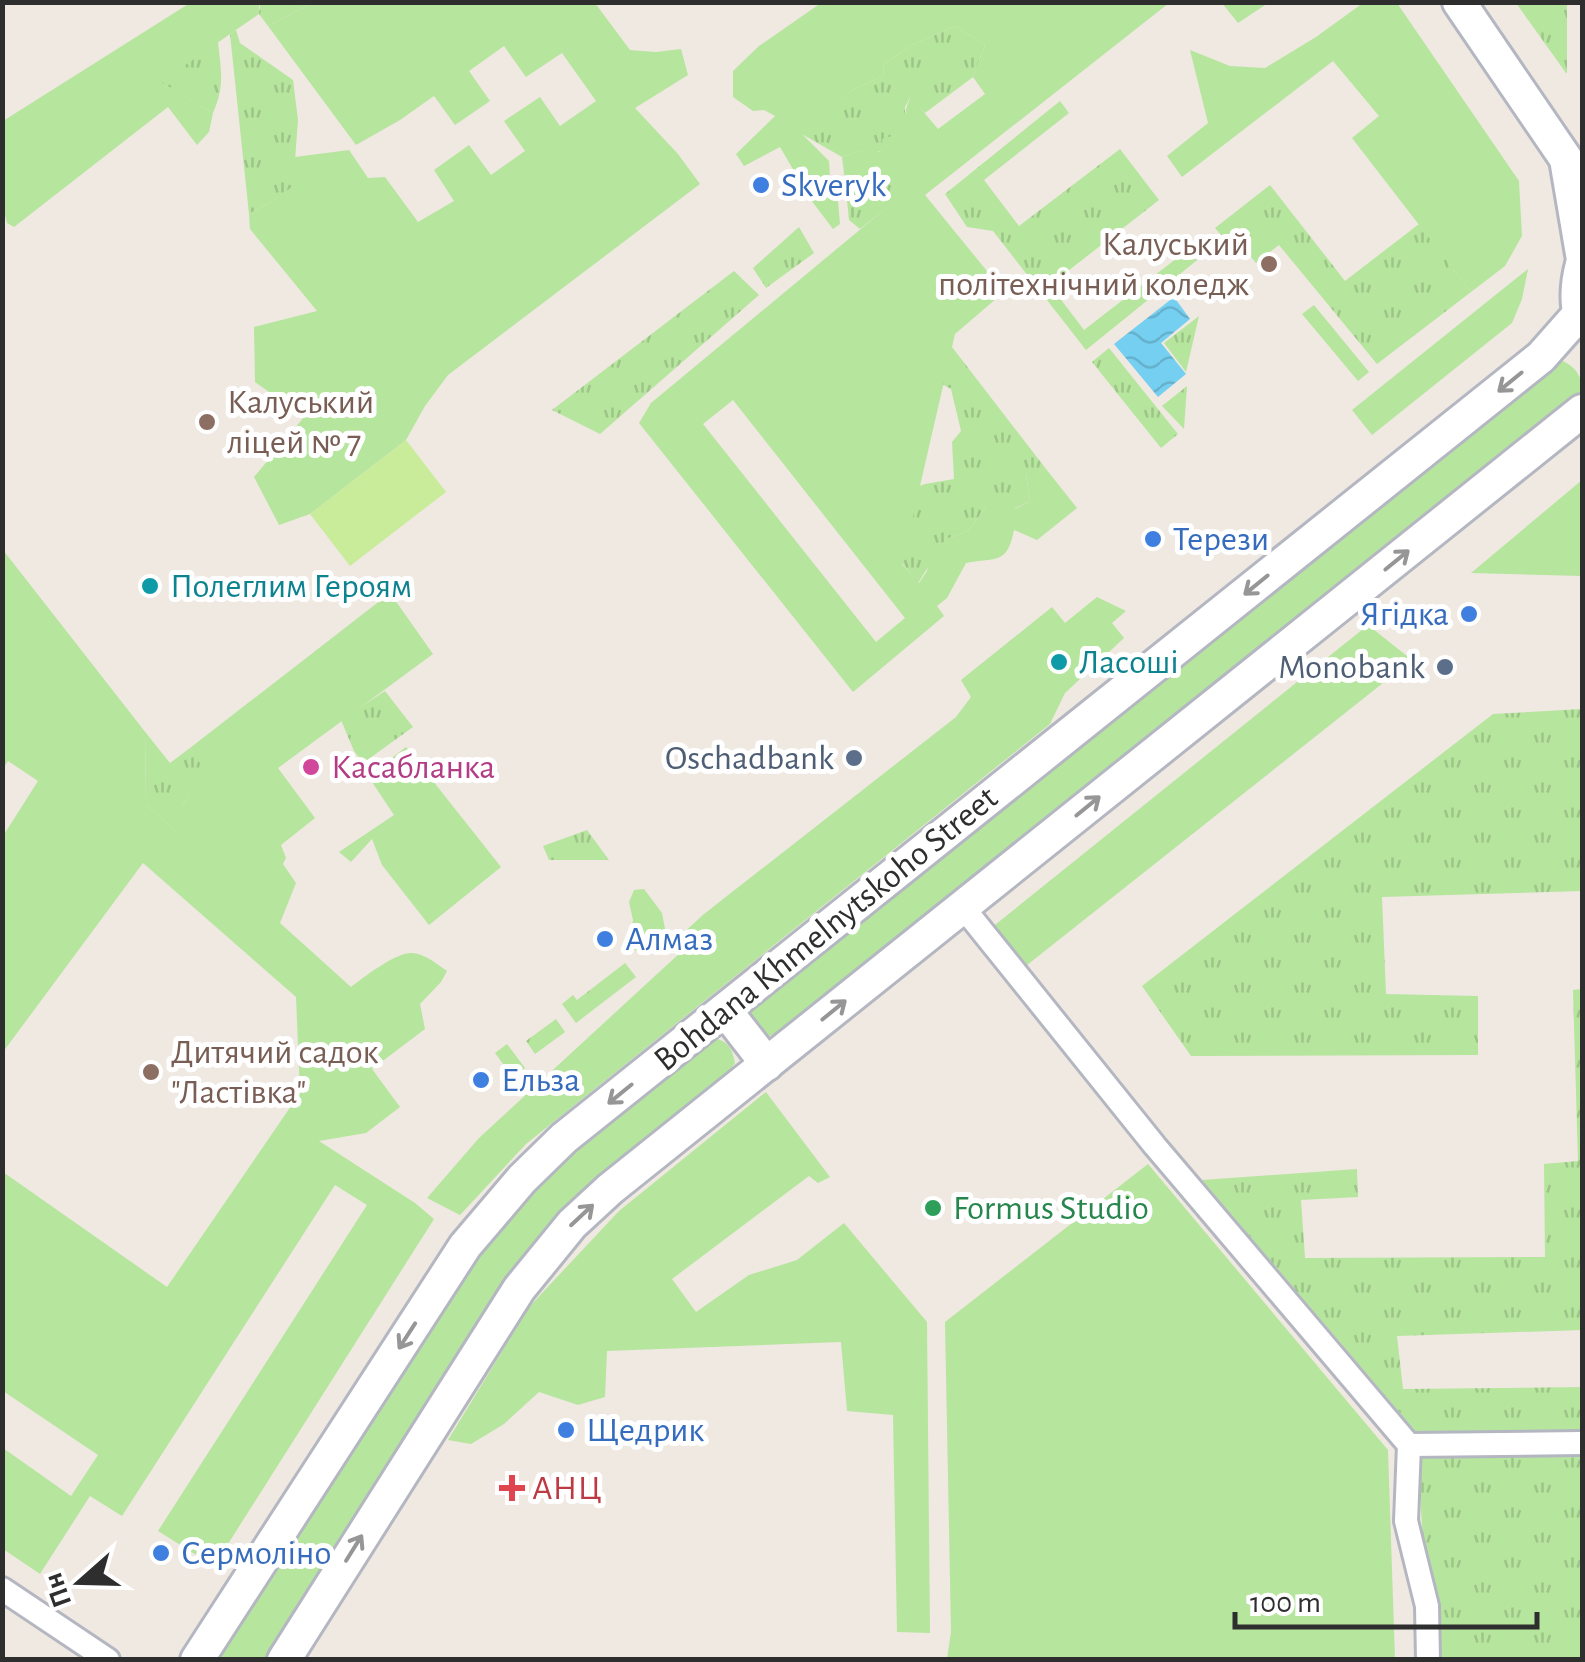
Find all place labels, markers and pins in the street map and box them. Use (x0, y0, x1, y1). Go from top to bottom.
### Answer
place label: Skveryk (781, 168, 886, 203)
marker: Skveryk (750, 174, 772, 196)
place label: Калуський політехнічний коледж (938, 227, 1249, 302)
marker: Калуський політехнічний коледж (1258, 253, 1280, 275)
place label: Калуський ліцей № 7 (227, 385, 374, 460)
marker: Калуський ліцей № 7 (196, 411, 218, 433)
place label: Терези (1173, 522, 1269, 557)
marker: Терези (1142, 528, 1164, 550)
place label: Полеглим Героям (170, 569, 412, 604)
marker: Полеглим Героям (139, 575, 161, 597)
place label: Ягідка (1360, 597, 1449, 632)
marker: Ягідка (1458, 603, 1480, 625)
place label: Ласоші (1079, 645, 1179, 680)
place label: Monobank (1278, 650, 1425, 685)
marker: Ласоші (1048, 651, 1070, 673)
marker: Monobank (1434, 656, 1456, 678)
place label: Oschadbank (665, 741, 834, 776)
marker: Oschadbank (843, 747, 865, 769)
place label: Касабланка (331, 750, 495, 785)
marker: Касабланка (300, 756, 322, 778)
place label: Алмаз (625, 922, 713, 957)
marker: Алмаз (594, 928, 616, 950)
place label: Дитячий садок "Ластівка" (171, 1035, 378, 1110)
marker: Дитячий садок "Ластівка" (140, 1061, 162, 1083)
place label: Ельза (501, 1063, 580, 1098)
marker: Ельза (470, 1069, 492, 1091)
place label: Formus Studio (953, 1191, 1149, 1226)
marker: Formus Studio (922, 1197, 944, 1219)
place label: Щедрик (586, 1413, 704, 1448)
marker: Щедрик (555, 1419, 577, 1441)
place label: АНЦ (532, 1471, 602, 1506)
marker: АНЦ (501, 1477, 523, 1499)
place label: Сермоліно (181, 1536, 331, 1571)
marker: Сермоліно (150, 1542, 172, 1564)

